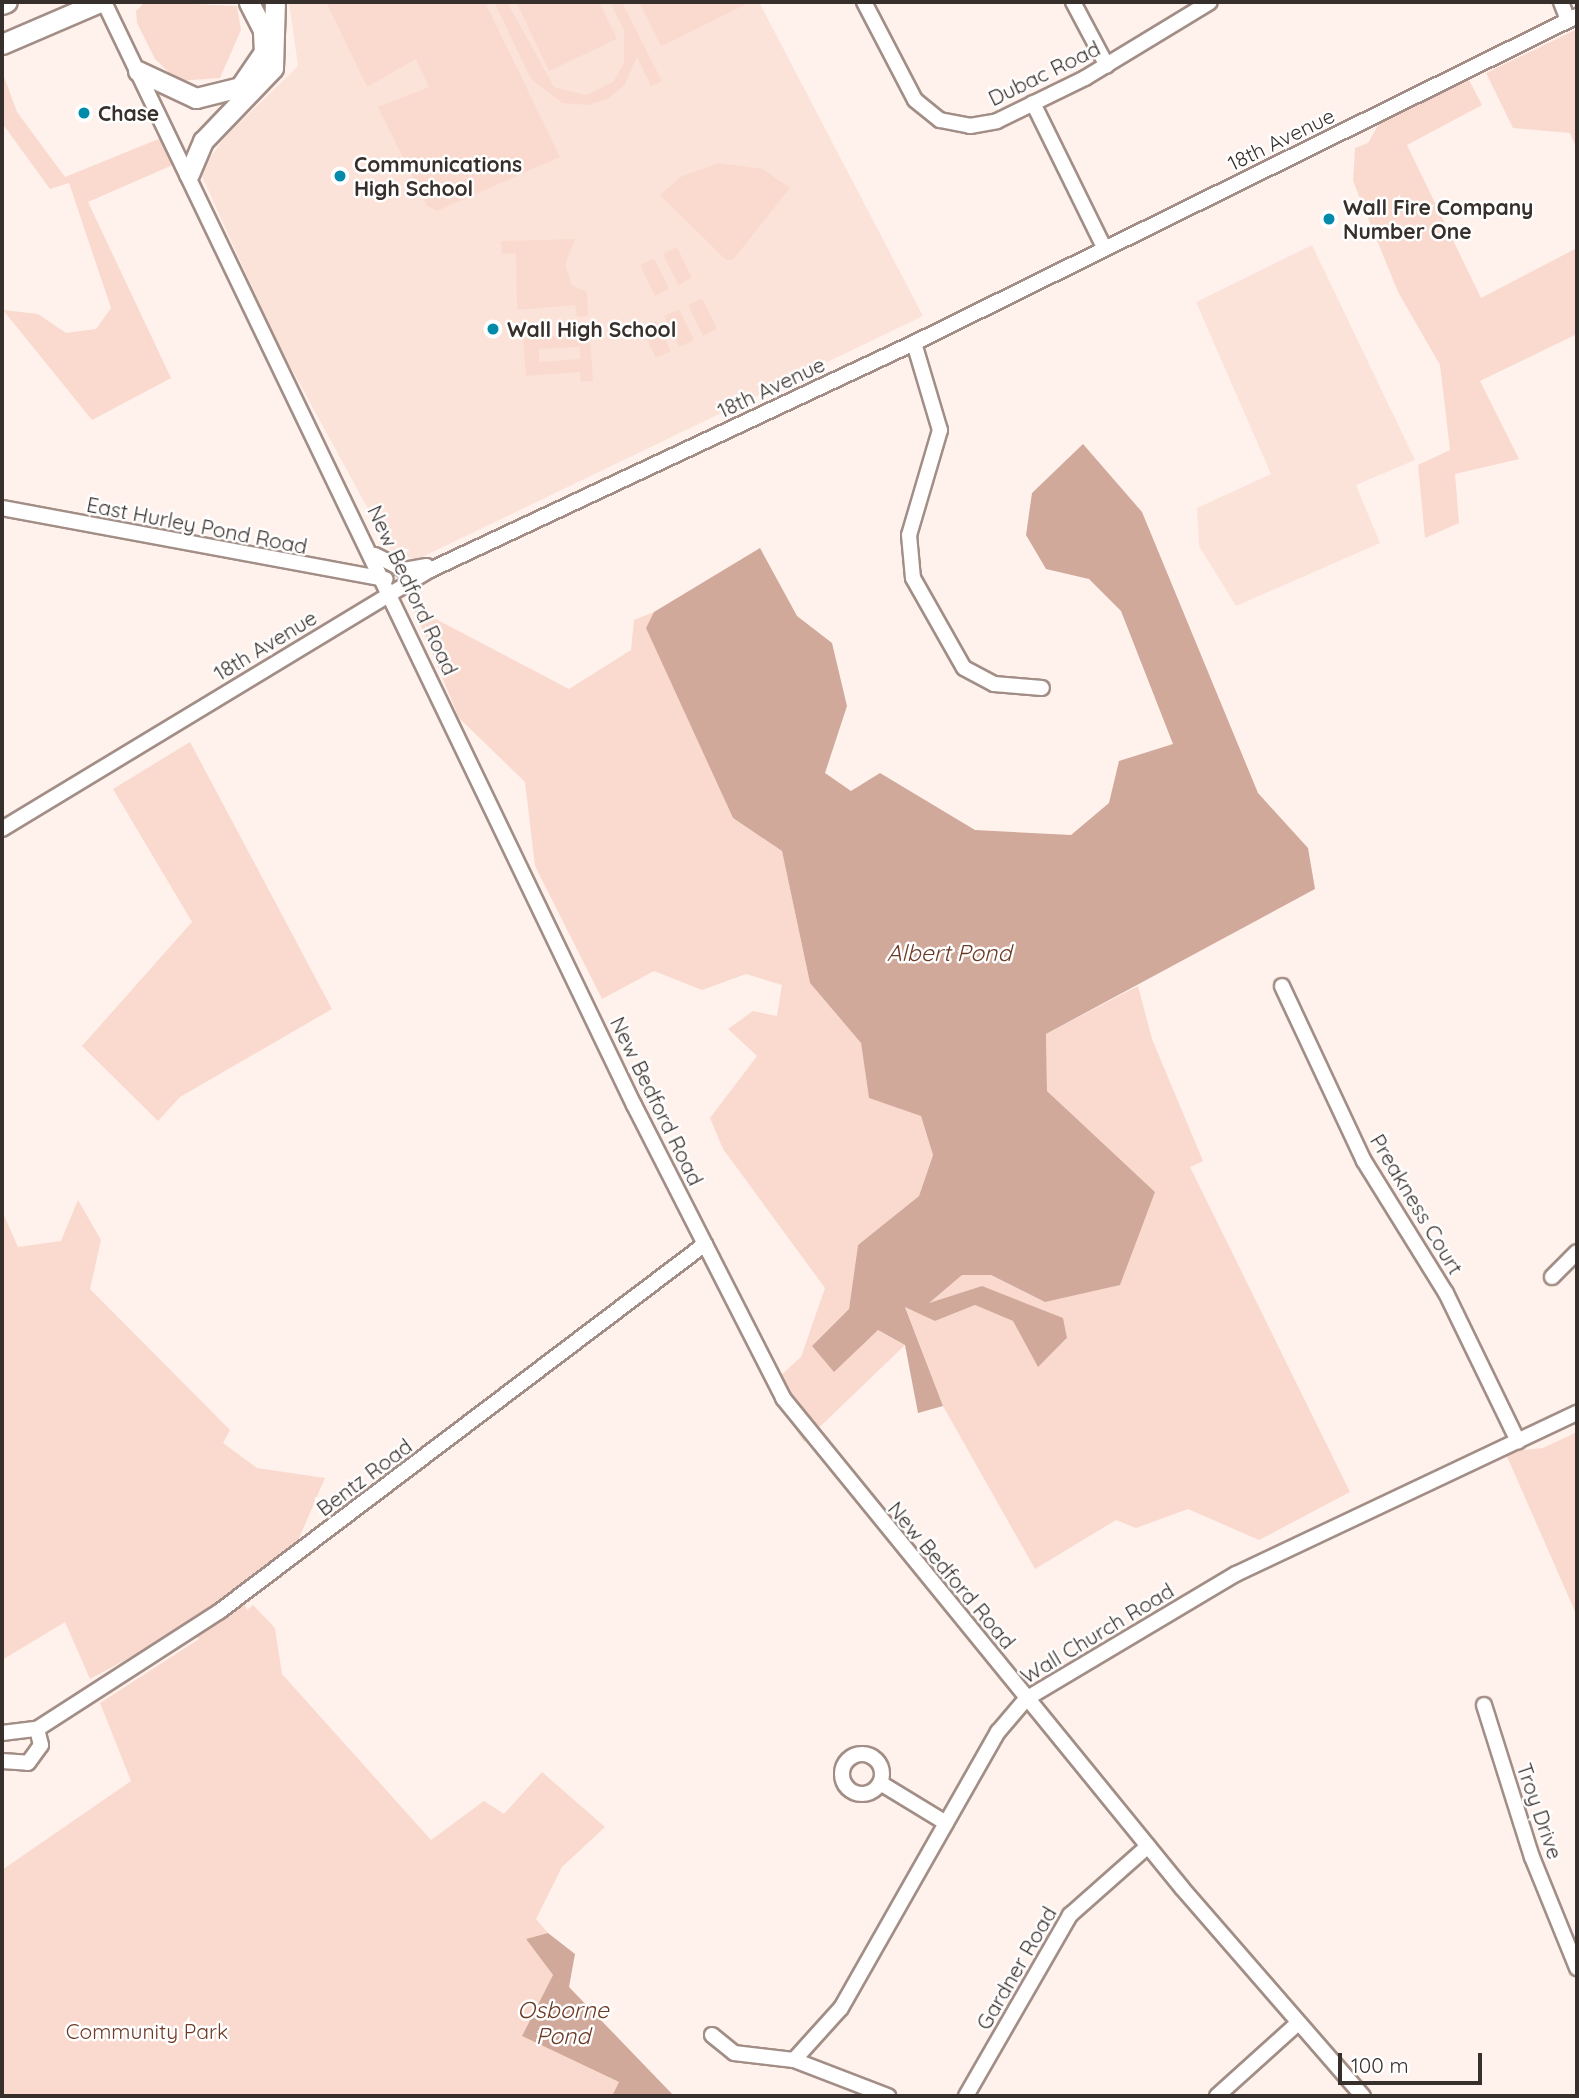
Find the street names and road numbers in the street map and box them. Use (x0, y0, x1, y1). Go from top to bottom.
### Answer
street label: Dubac Road (984, 35, 1104, 111)
street label: 18th Avenue (1223, 102, 1339, 176)
street label: 18th Avenue (713, 351, 829, 423)
street label: East Hurley Pond Road (85, 491, 309, 559)
street label: New Bedford Road (363, 501, 463, 679)
street label: 18th Avenue (209, 604, 321, 686)
street label: New Bedford Road (605, 1013, 709, 1189)
street label: Preakness Court (1365, 1129, 1469, 1279)
street label: Bentz Road (311, 1433, 417, 1521)
street label: New Bedford Road (883, 1496, 1021, 1654)
street label: Wall Church Road (1016, 1577, 1178, 1689)
street label: Troy Drive (1512, 1760, 1568, 1862)
street label: Gardner Road (971, 1902, 1061, 2034)

